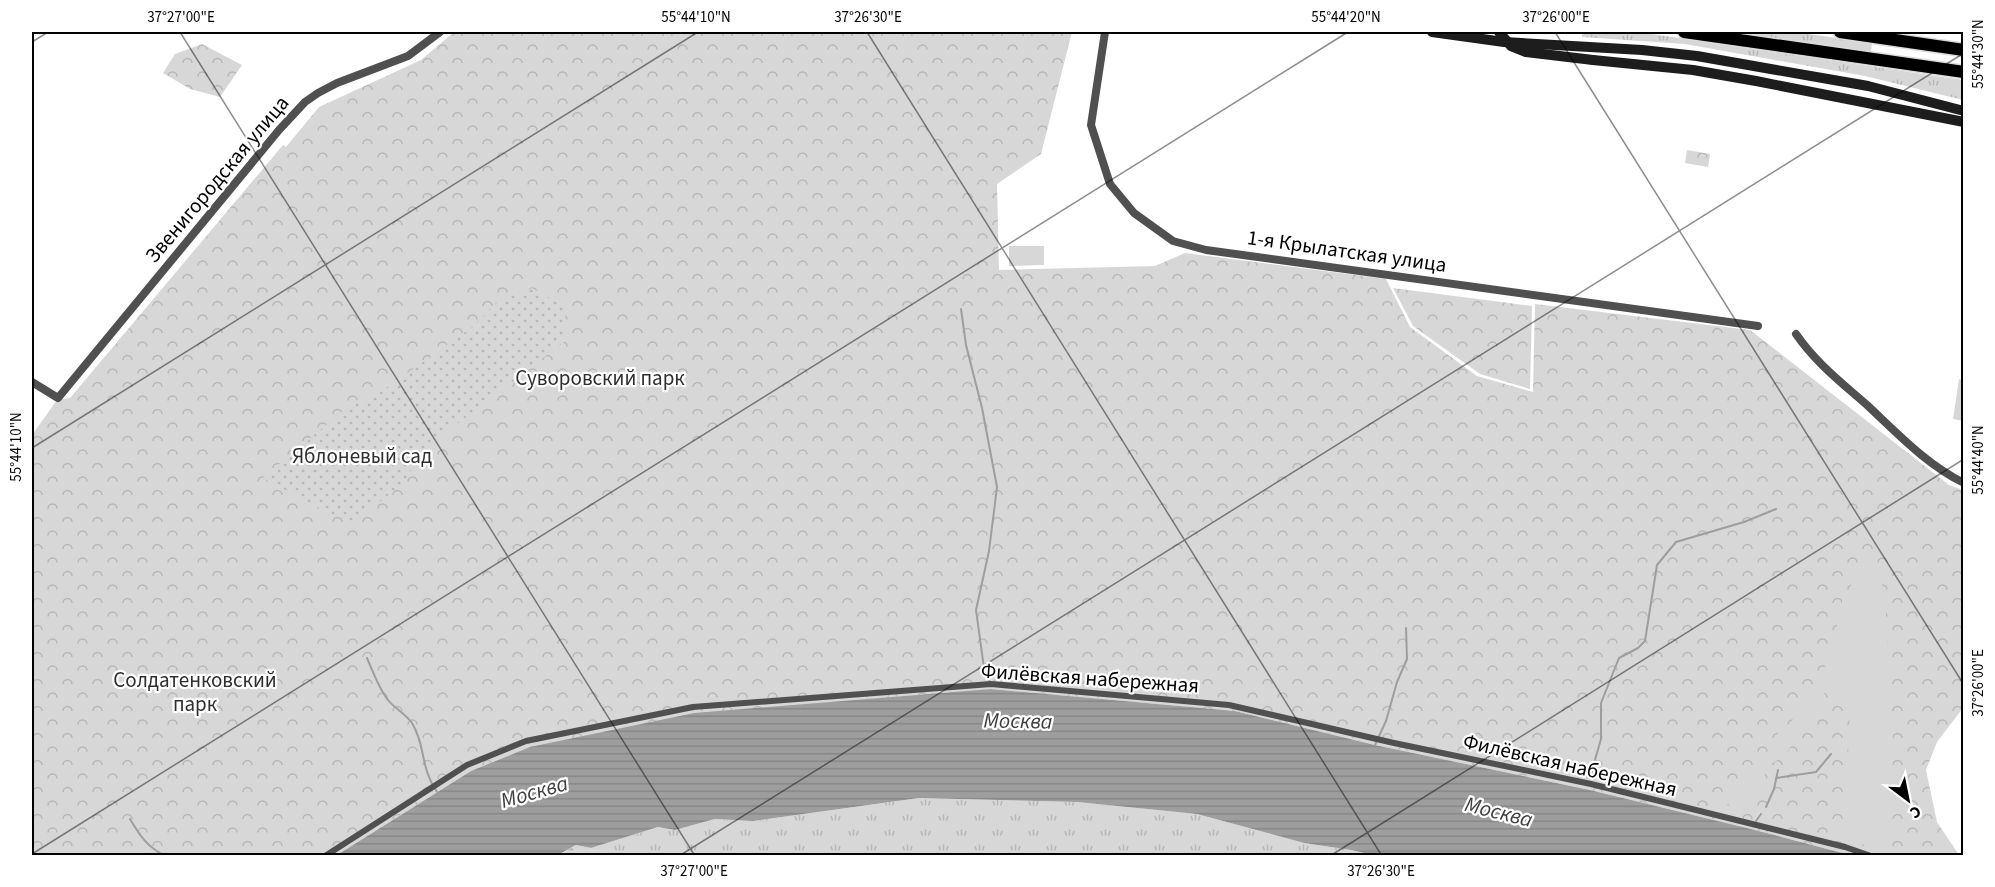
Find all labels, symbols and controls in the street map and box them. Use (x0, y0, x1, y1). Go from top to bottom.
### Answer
text: 37°27'00"E (147, 7, 215, 28)
text: 55°44'10"N (661, 7, 731, 28)
text: 37°26'30"E (834, 7, 902, 28)
text: 55°44'20"N (1311, 7, 1381, 28)
text: 37°26'00"E (1522, 7, 1590, 28)
text: 55°44'30"N (1968, 19, 1989, 89)
street label: Звенигородская улица (138, 89, 296, 269)
street label: 1-я Крылатская улица (1245, 222, 1449, 280)
park label: Суворовский парк (515, 363, 685, 393)
text: 55°44'10"N (6, 412, 27, 482)
text: 55°44'40"N (1968, 425, 1989, 495)
park label: Яблоневый сад (292, 441, 432, 471)
text: 37°26'00"E (1968, 649, 1989, 717)
street label: Филёвская набережная (980, 655, 1200, 701)
park label: Солдатенковский парк (113, 665, 277, 719)
water label: Москва (983, 704, 1053, 738)
street label: Филёвская набережная (1460, 726, 1680, 804)
water label: Москва (497, 767, 572, 817)
north arrow (1878, 770, 1938, 830)
water label: Москва (1461, 788, 1536, 836)
text: С (1906, 800, 1925, 824)
text: 37°27'00"E (660, 861, 728, 882)
text: 37°26'30"E (1347, 861, 1415, 882)

